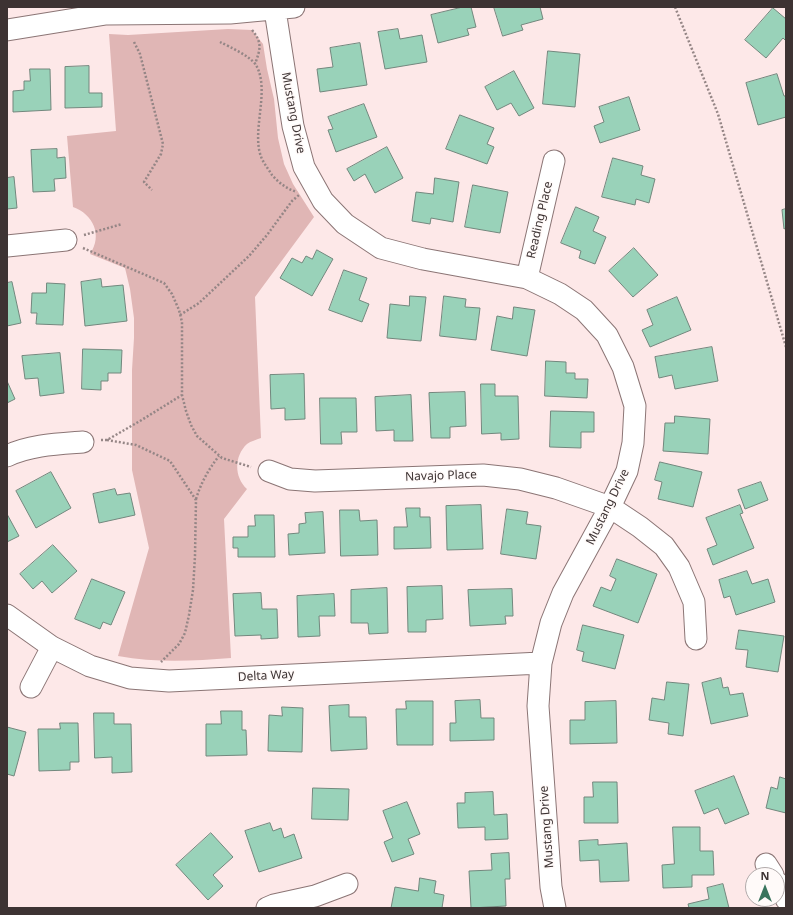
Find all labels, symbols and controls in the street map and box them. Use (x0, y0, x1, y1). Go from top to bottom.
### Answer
street label: Mustang Drive (278, 71, 308, 155)
street label: Reading Place (524, 180, 556, 260)
street label: Mustang Drive (583, 467, 633, 547)
street label: Navajo Place (405, 468, 477, 484)
street label: Delta Way (237, 667, 295, 685)
street label: Mustang Drive (537, 785, 557, 869)
north arrow (745, 867, 785, 907)
text: N (761, 868, 769, 883)

